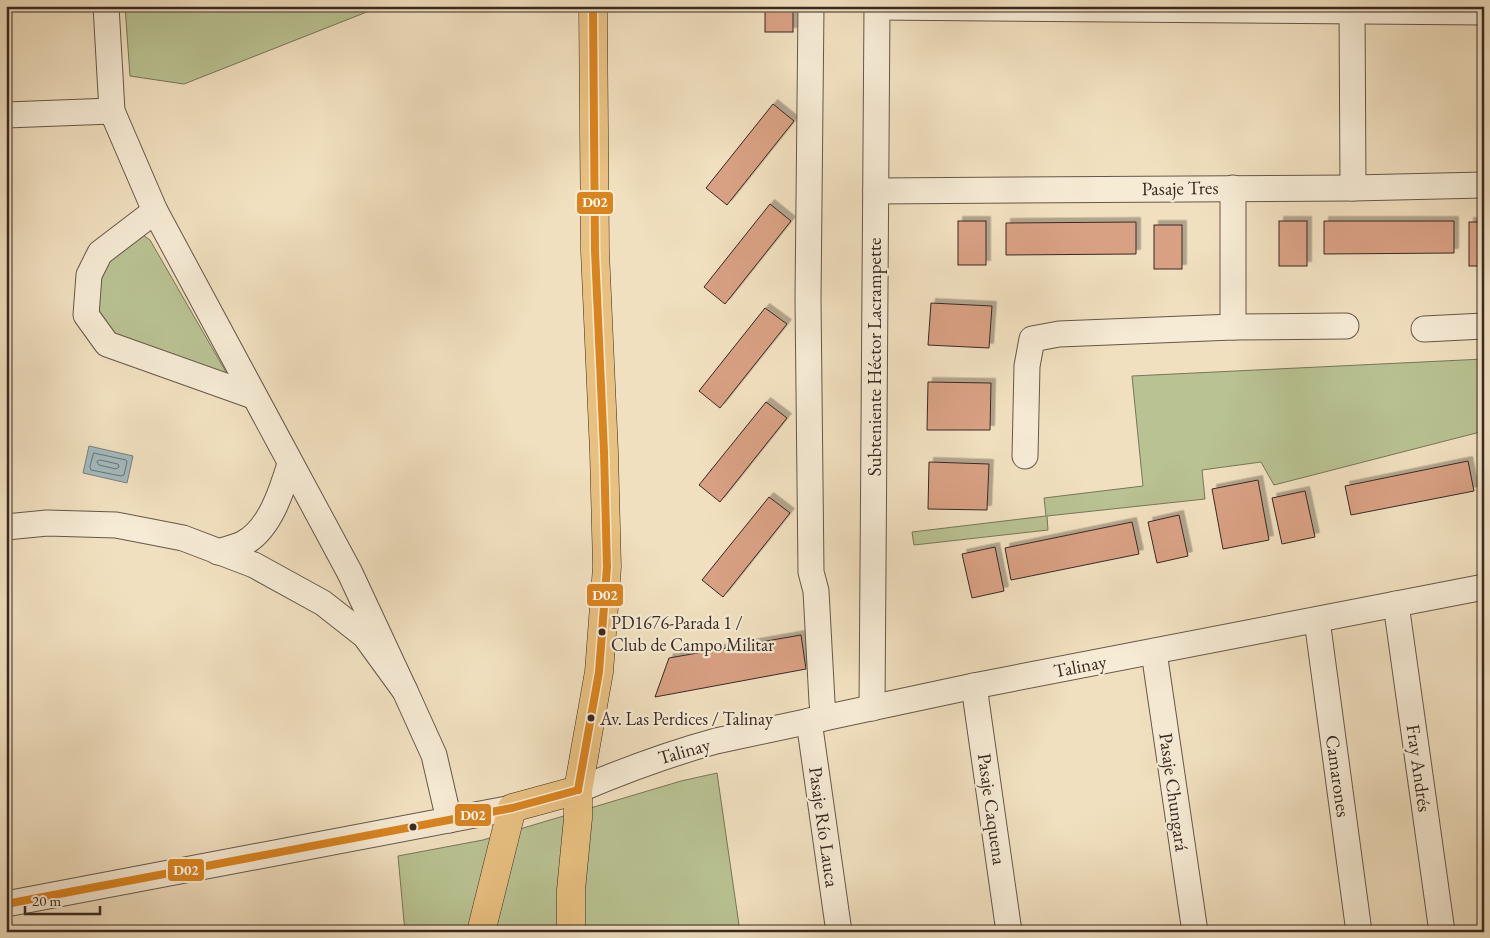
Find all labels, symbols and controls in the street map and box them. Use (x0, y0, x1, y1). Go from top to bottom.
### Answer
street label: Pasaje Tres (1141, 175, 1219, 201)
line badge: D02 (576, 191, 614, 215)
text: D02 (582, 193, 608, 211)
street label: Subteniente Héctor Lacrampette (862, 238, 887, 476)
line badge: D02 (586, 583, 624, 607)
text: D02 (592, 586, 618, 604)
place label: PD1676-Parada 1 / Club de Campo Militar (611, 611, 774, 656)
marker: PD1676-Parada 1 / Club de Campo Militar (597, 627, 607, 637)
street label: Talinay (1051, 649, 1109, 683)
place label: Av. Las Perdices / Talinay (599, 707, 773, 730)
marker: Av. Las Perdices / Talinay (586, 713, 596, 723)
street label: Fray Andrés (1400, 723, 1438, 813)
street label: Talinay (655, 731, 714, 770)
street label: Pasaje Chungará (1153, 731, 1195, 853)
street label: Camarones (1320, 733, 1356, 819)
street label: Pasaje Caquena (972, 752, 1012, 867)
street label: Pasaje Río Lauca (803, 765, 845, 889)
line badge: D02 (454, 803, 492, 827)
text: D02 (460, 806, 486, 824)
unlabelled marker (408, 822, 418, 832)
line badge: D02 (167, 858, 205, 882)
text: D02 (173, 861, 199, 879)
scale bar (25, 883, 100, 915)
text: 20 m (32, 891, 61, 910)

